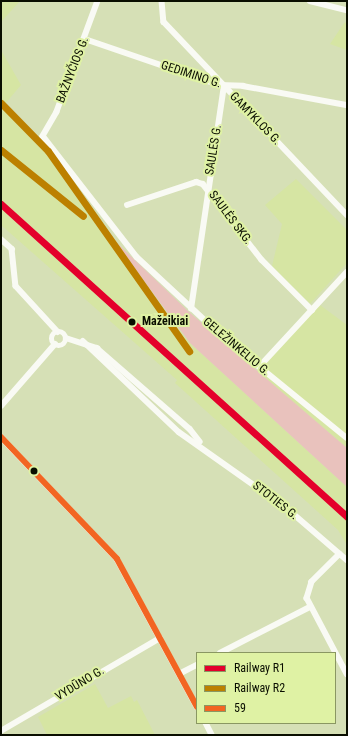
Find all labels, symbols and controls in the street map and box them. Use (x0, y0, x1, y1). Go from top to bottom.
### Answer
street label: BAŽNYČIOS G. (54, 35, 92, 105)
street label: GEDIMINO G. (159, 58, 223, 92)
street label: GAMYKLOS G. (226, 90, 284, 148)
street label: SAULĖS G. (203, 124, 225, 176)
street label: SAULĖS SKG. (205, 188, 255, 248)
marker: Mažeikiai (125, 315, 139, 329)
place label: Mažeikiai (142, 315, 188, 329)
street label: GELEŽINKELIO G. (200, 315, 272, 379)
unlabelled marker (29, 466, 39, 476)
street label: STOTIES G. (249, 479, 301, 523)
legend (196, 652, 336, 724)
text: Railway R1 (234, 661, 285, 675)
street label: VYDŪNO G. (53, 664, 107, 704)
text: Railway R2 (234, 681, 285, 695)
text: 59 (234, 701, 246, 715)

